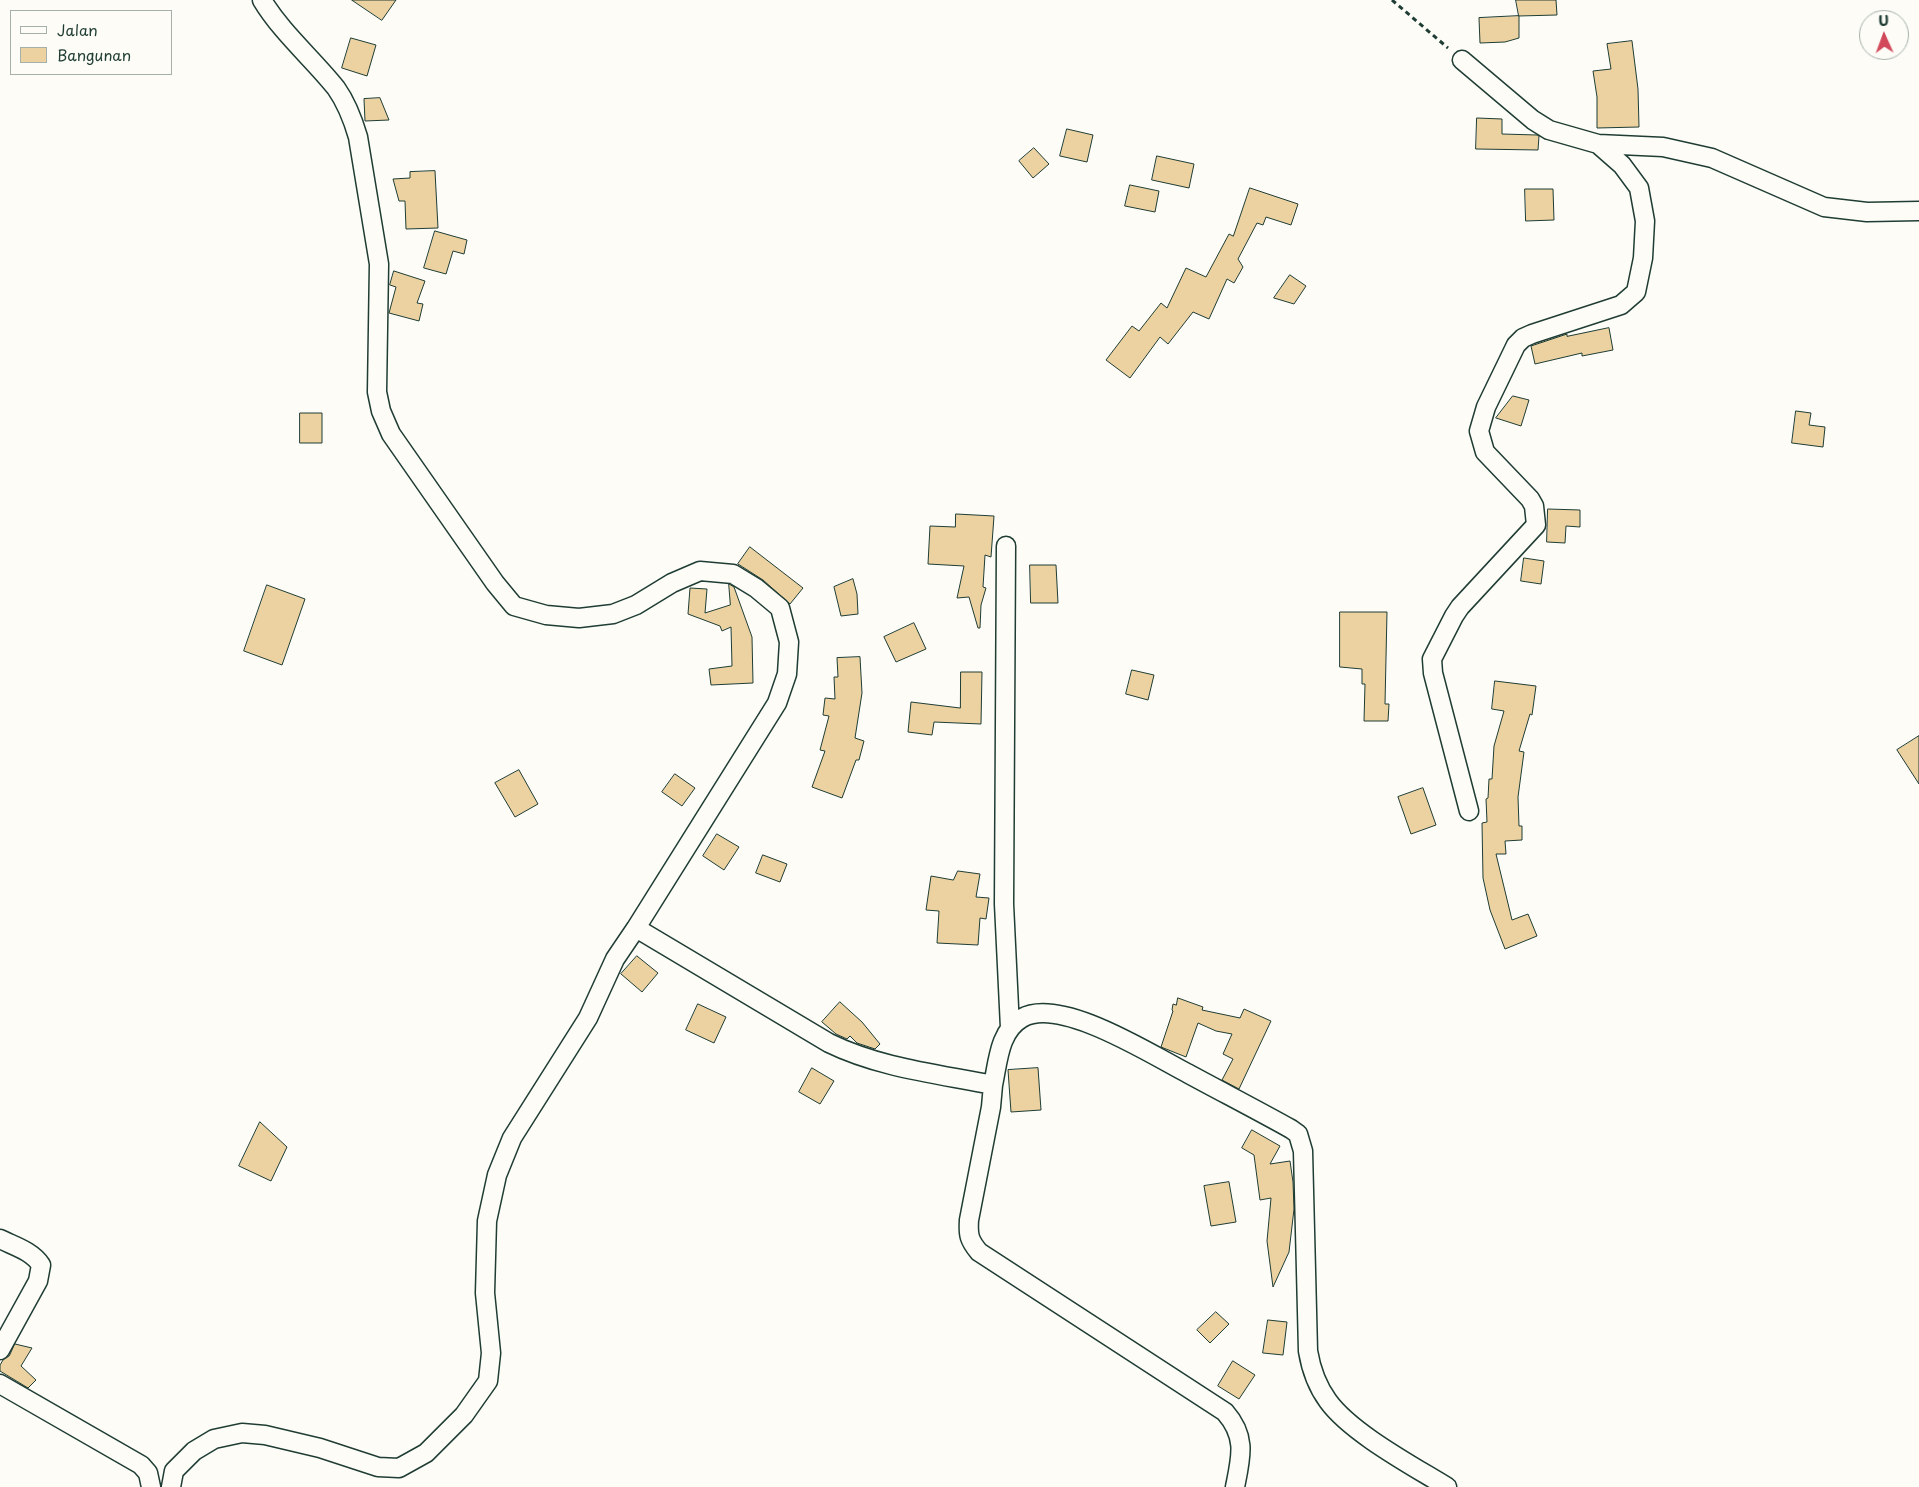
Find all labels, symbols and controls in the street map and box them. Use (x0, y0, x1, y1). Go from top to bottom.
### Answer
legend (10, 10, 172, 75)
north arrow (1859, 10, 1909, 60)
text: U (1878, 10, 1889, 31)
text: Jalan (57, 18, 98, 41)
text: Bangunan (57, 43, 131, 66)

